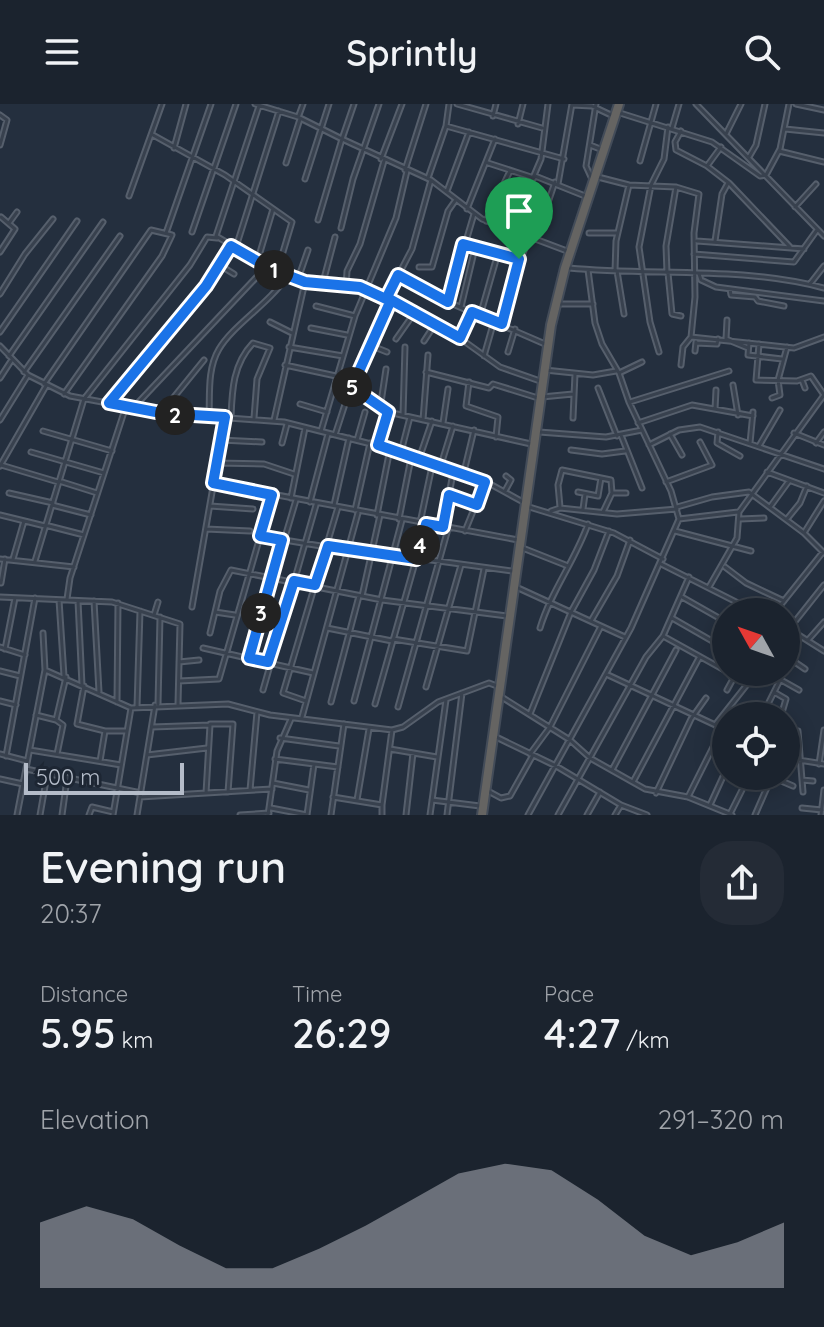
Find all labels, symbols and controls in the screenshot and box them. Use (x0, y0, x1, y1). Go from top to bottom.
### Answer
icon: menu (40, 30, 84, 74)
text: Sprintly (346, 30, 478, 75)
icon: search (740, 30, 784, 74)
pin (485, 177, 553, 259)
icon: arrive (497, 189, 541, 233)
pin: 1 (254, 250, 294, 290)
text: 1 (270, 256, 278, 284)
pin: 5 (332, 367, 372, 407)
text: 5 (346, 373, 358, 401)
pin: 2 (155, 395, 195, 435)
text: 2 (169, 401, 181, 429)
pin: 4 (400, 525, 440, 565)
text: 4 (414, 531, 426, 559)
pin: 3 (241, 593, 281, 633)
north arrow (712, 598, 800, 686)
map controls (712, 598, 800, 790)
text: 3 (255, 599, 267, 627)
button: locate (712, 702, 800, 790)
scale bar (24, 759, 184, 795)
text: 500 m (36, 763, 100, 791)
text: Evening run (40, 839, 286, 894)
button: share (700, 841, 784, 925)
text: 20:37 (40, 897, 102, 930)
text: Distance (40, 980, 128, 1008)
text: Time (292, 980, 343, 1008)
text: Pace (544, 980, 594, 1008)
text: 5.95 (40, 1008, 116, 1058)
text: 26:29 (292, 1008, 391, 1058)
text: 4:27 (544, 1008, 620, 1058)
text: km (116, 1026, 153, 1054)
text: /km (620, 1026, 670, 1054)
text: Elevation (40, 1103, 150, 1136)
text: 291–320 m (658, 1103, 784, 1136)

